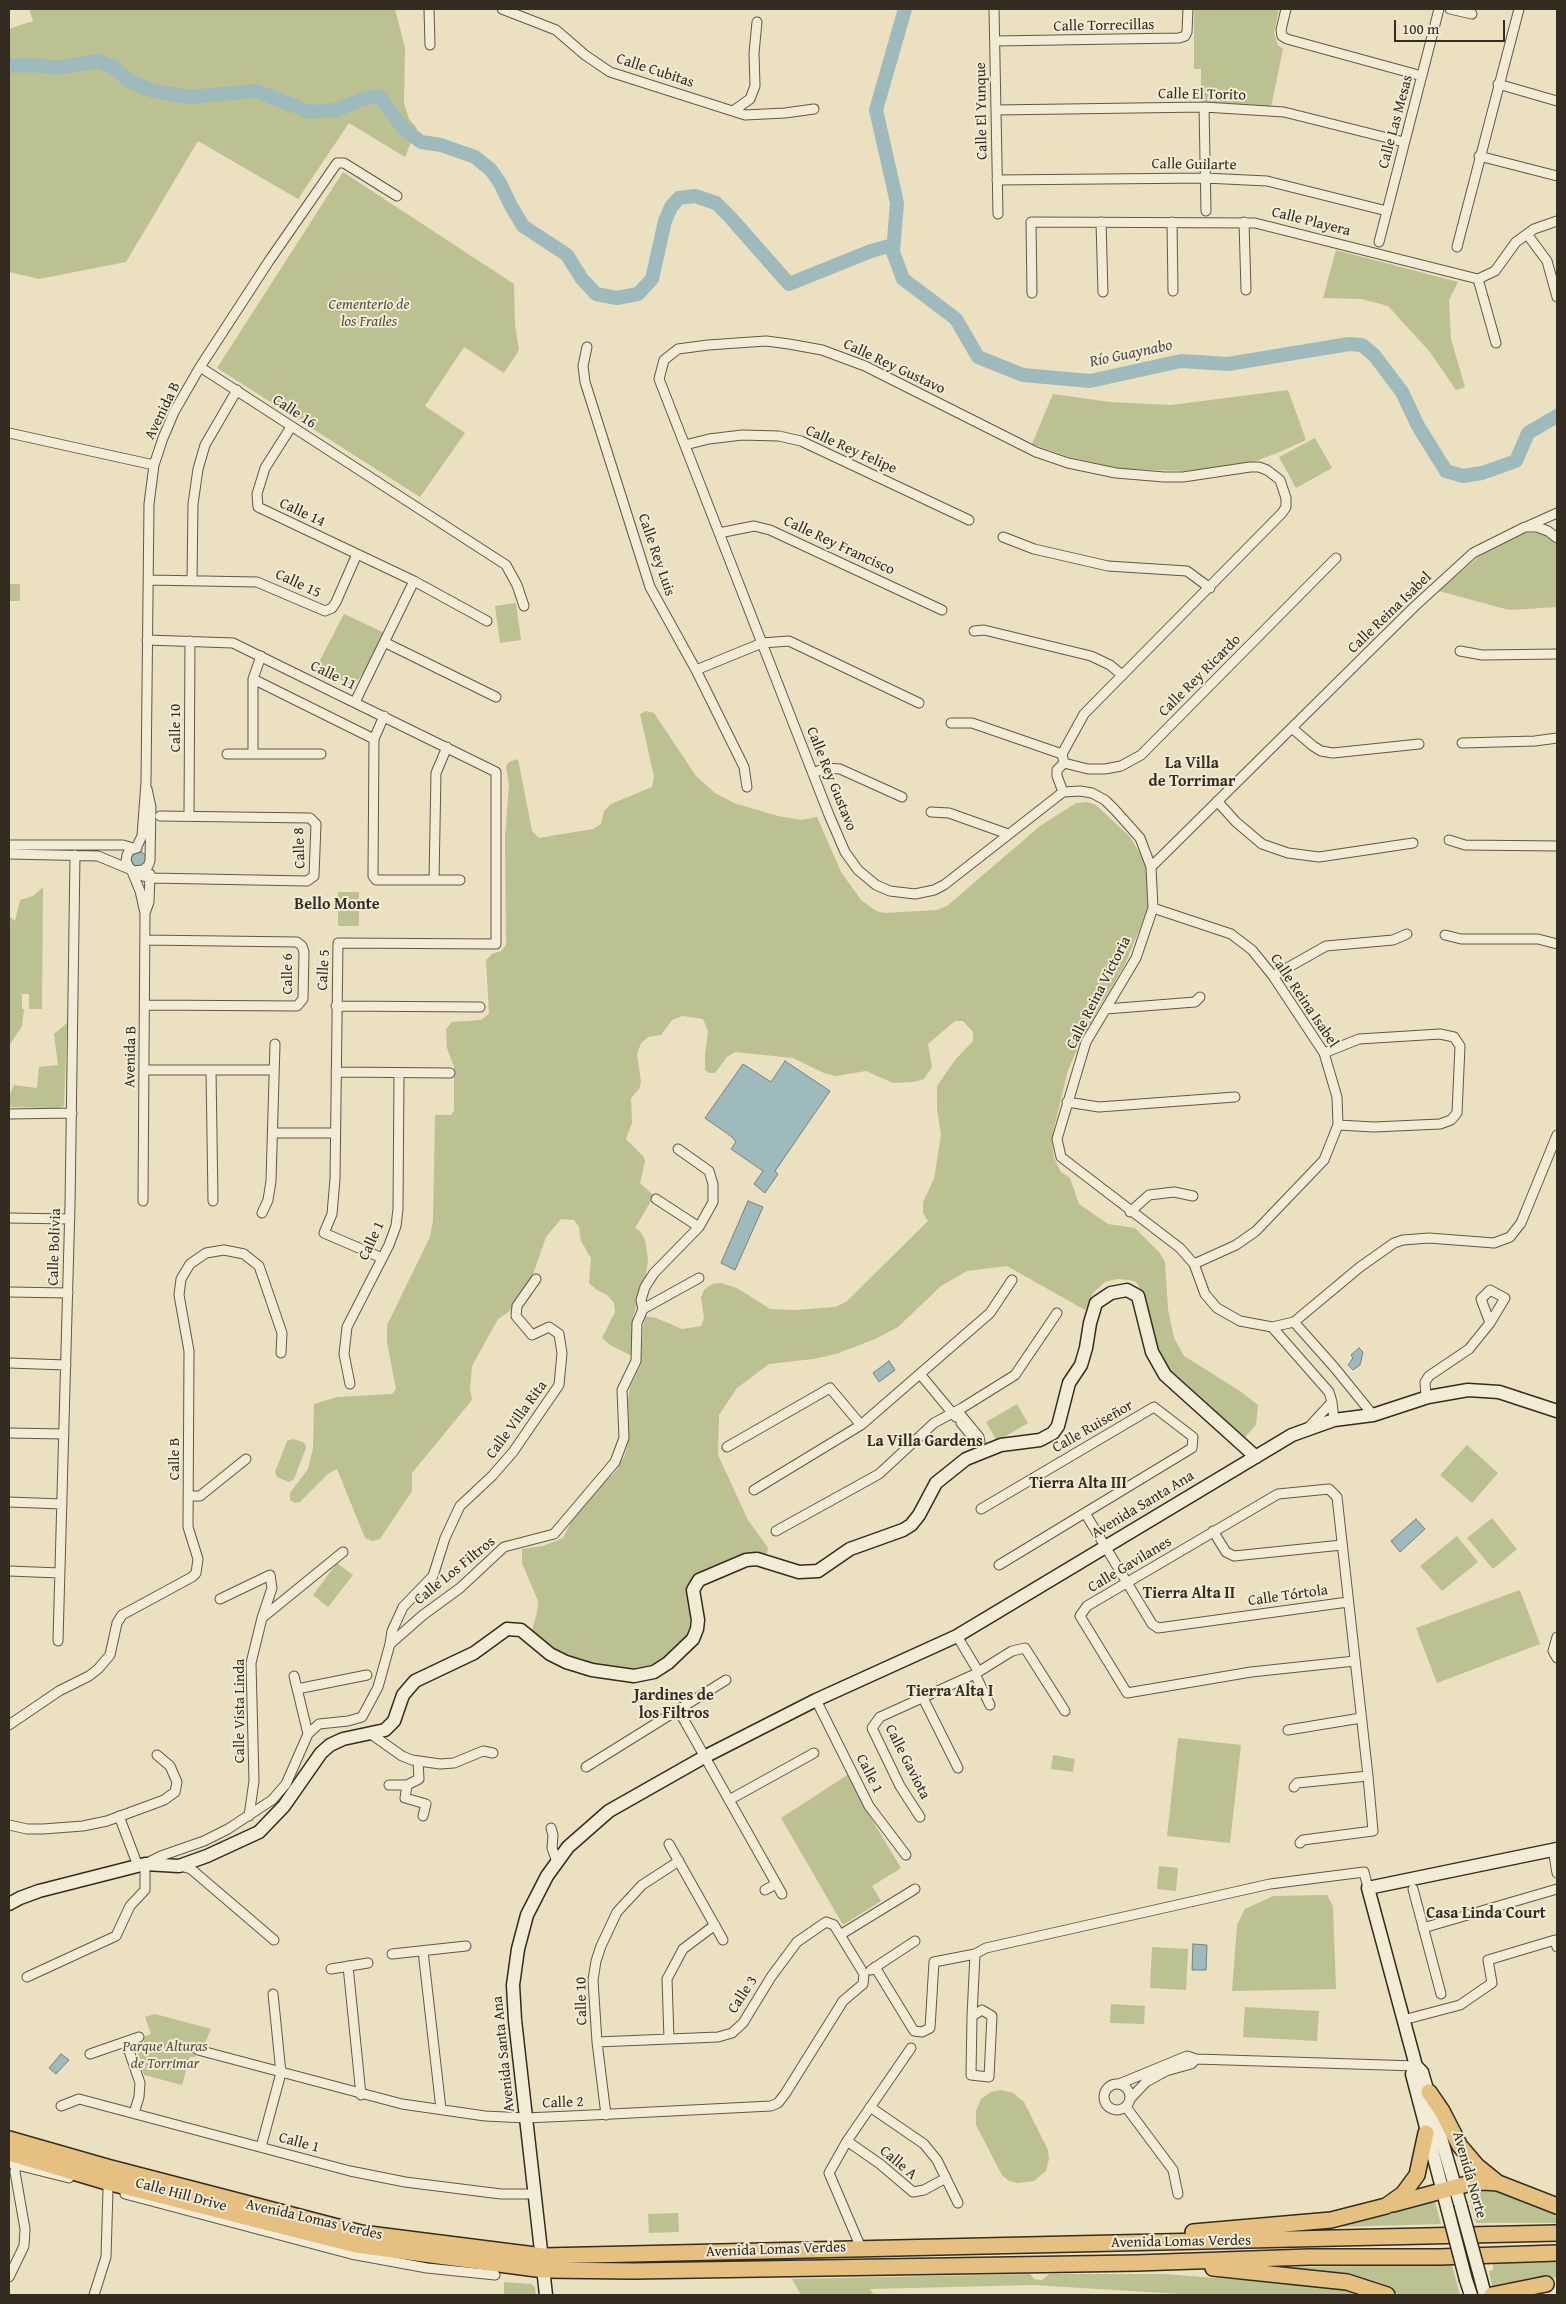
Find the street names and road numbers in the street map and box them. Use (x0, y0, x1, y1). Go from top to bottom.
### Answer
street label: Calle Torrecillas (1053, 16, 1155, 36)
street label: Calle Cubitas (614, 50, 696, 92)
street label: Calle El Yunque (972, 62, 992, 160)
street label: Calle Las Mesas (1375, 73, 1417, 171)
street label: Calle El Torito (1158, 85, 1246, 105)
street label: Calle Guilarte (1151, 155, 1237, 175)
street label: Calle Playera (1270, 204, 1352, 240)
street label: Calle Rey Gustavo (840, 336, 948, 398)
street label: Avenida B (141, 379, 185, 443)
street label: Calle 16 (269, 391, 319, 433)
street label: Calle Rey Felipe (803, 422, 899, 478)
street label: Calle 14 (276, 495, 328, 531)
street label: Calle Rey Luis (633, 511, 679, 599)
street label: Calle Rey Francisco (781, 512, 897, 580)
street label: Calle 15 (272, 566, 324, 602)
street label: Calle Reina Isabel (1344, 569, 1436, 657)
street label: Calle Rey Ricardo (1155, 631, 1245, 721)
street label: Calle 11 (307, 657, 359, 695)
street label: Calle 10 (167, 704, 185, 752)
street label: Calle Rey Gustavo (802, 724, 860, 834)
street label: Calle 8 (290, 827, 310, 869)
street label: Calle Reina Victoria (1063, 934, 1135, 1052)
street label: Calle 5 (314, 949, 334, 991)
street label: Calle Reina Isabel (1266, 951, 1342, 1051)
street label: Calle 6 (279, 953, 297, 995)
street label: Avenida B (121, 1026, 141, 1088)
street label: Calle Bolivia (45, 1208, 65, 1286)
street label: Calle 1 (355, 1219, 389, 1263)
street label: Calle Villa Rita (483, 1377, 551, 1463)
street label: Calle Ruiseñor (1049, 1397, 1137, 1457)
street label: Calle B (166, 1438, 184, 1480)
street label: Avenida Santa Ana (1088, 1467, 1198, 1543)
street label: Calle Los Filtros (411, 1533, 499, 1609)
street label: Calle Gavilanes (1085, 1533, 1175, 1597)
street label: Calle Tórtola (1247, 1581, 1329, 1611)
street label: Calle Vista Linda (231, 1659, 249, 1763)
street label: Calle Gaviota (880, 1722, 934, 1802)
street label: Calle 1 (852, 1752, 886, 1796)
street label: Calle 3 (724, 1973, 762, 2017)
street label: Calle 10 (573, 1977, 591, 2025)
street label: Avenida Santa Ana (489, 1995, 519, 2113)
street label: Calle 2 (542, 2093, 584, 2113)
street label: Calle 1 (277, 2129, 321, 2157)
street label: Avenida Norte (1448, 2129, 1490, 2221)
street label: Calle A (876, 2142, 920, 2184)
street label: Calle Hill Drive (133, 2174, 229, 2216)
street label: Avenida Lomas Verdes (244, 2195, 384, 2245)
street label: Avenida Lomas Verdes (1111, 2232, 1251, 2252)
street label: Avenida Lomas Verdes (706, 2239, 846, 2261)

